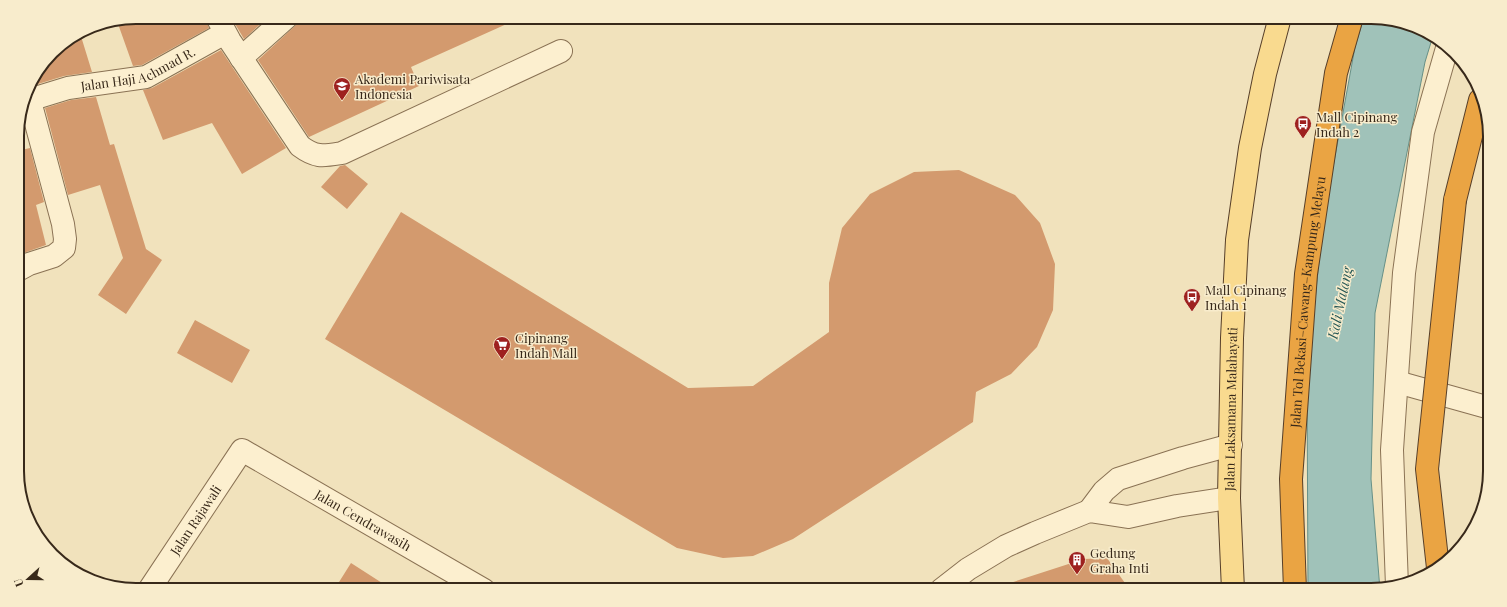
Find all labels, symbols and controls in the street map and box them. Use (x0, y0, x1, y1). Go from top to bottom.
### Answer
street label: Jalan Haji Achmad R. (78, 42, 198, 94)
place label: Akademi Pariwisata Indonesia (354, 70, 471, 102)
school or university icon: Akademi Pariwisata Indonesia (332, 76, 352, 101)
place label: Mall Cipinang Indah 2 (1316, 108, 1397, 140)
bus stop icon: Mall Cipinang Indah 2 (1293, 114, 1313, 139)
street label: Jalan Tol Bekasi–Cawang–Kampung Melayu (1286, 174, 1329, 429)
water label: Kali Malang (1322, 264, 1357, 341)
place label: Mall Cipinang Indah 1 (1205, 281, 1286, 313)
bus stop icon: Mall Cipinang Indah 1 (1182, 287, 1202, 312)
street label: Jalan Laksamana Malahayati (1220, 326, 1241, 492)
place label: Cipinang Indah Mall (515, 329, 578, 361)
supermarket icon: Cipinang Indah Mall (492, 335, 512, 360)
street label: Jalan Rajawali (165, 481, 225, 559)
street label: Jalan Cendrawasih (311, 485, 415, 554)
place label: Gedung Graha Inti (1090, 544, 1149, 576)
building icon: Gedung Graha Inti (1067, 550, 1087, 575)
north arrow (8, 559, 48, 599)
text: U (10, 576, 27, 589)

